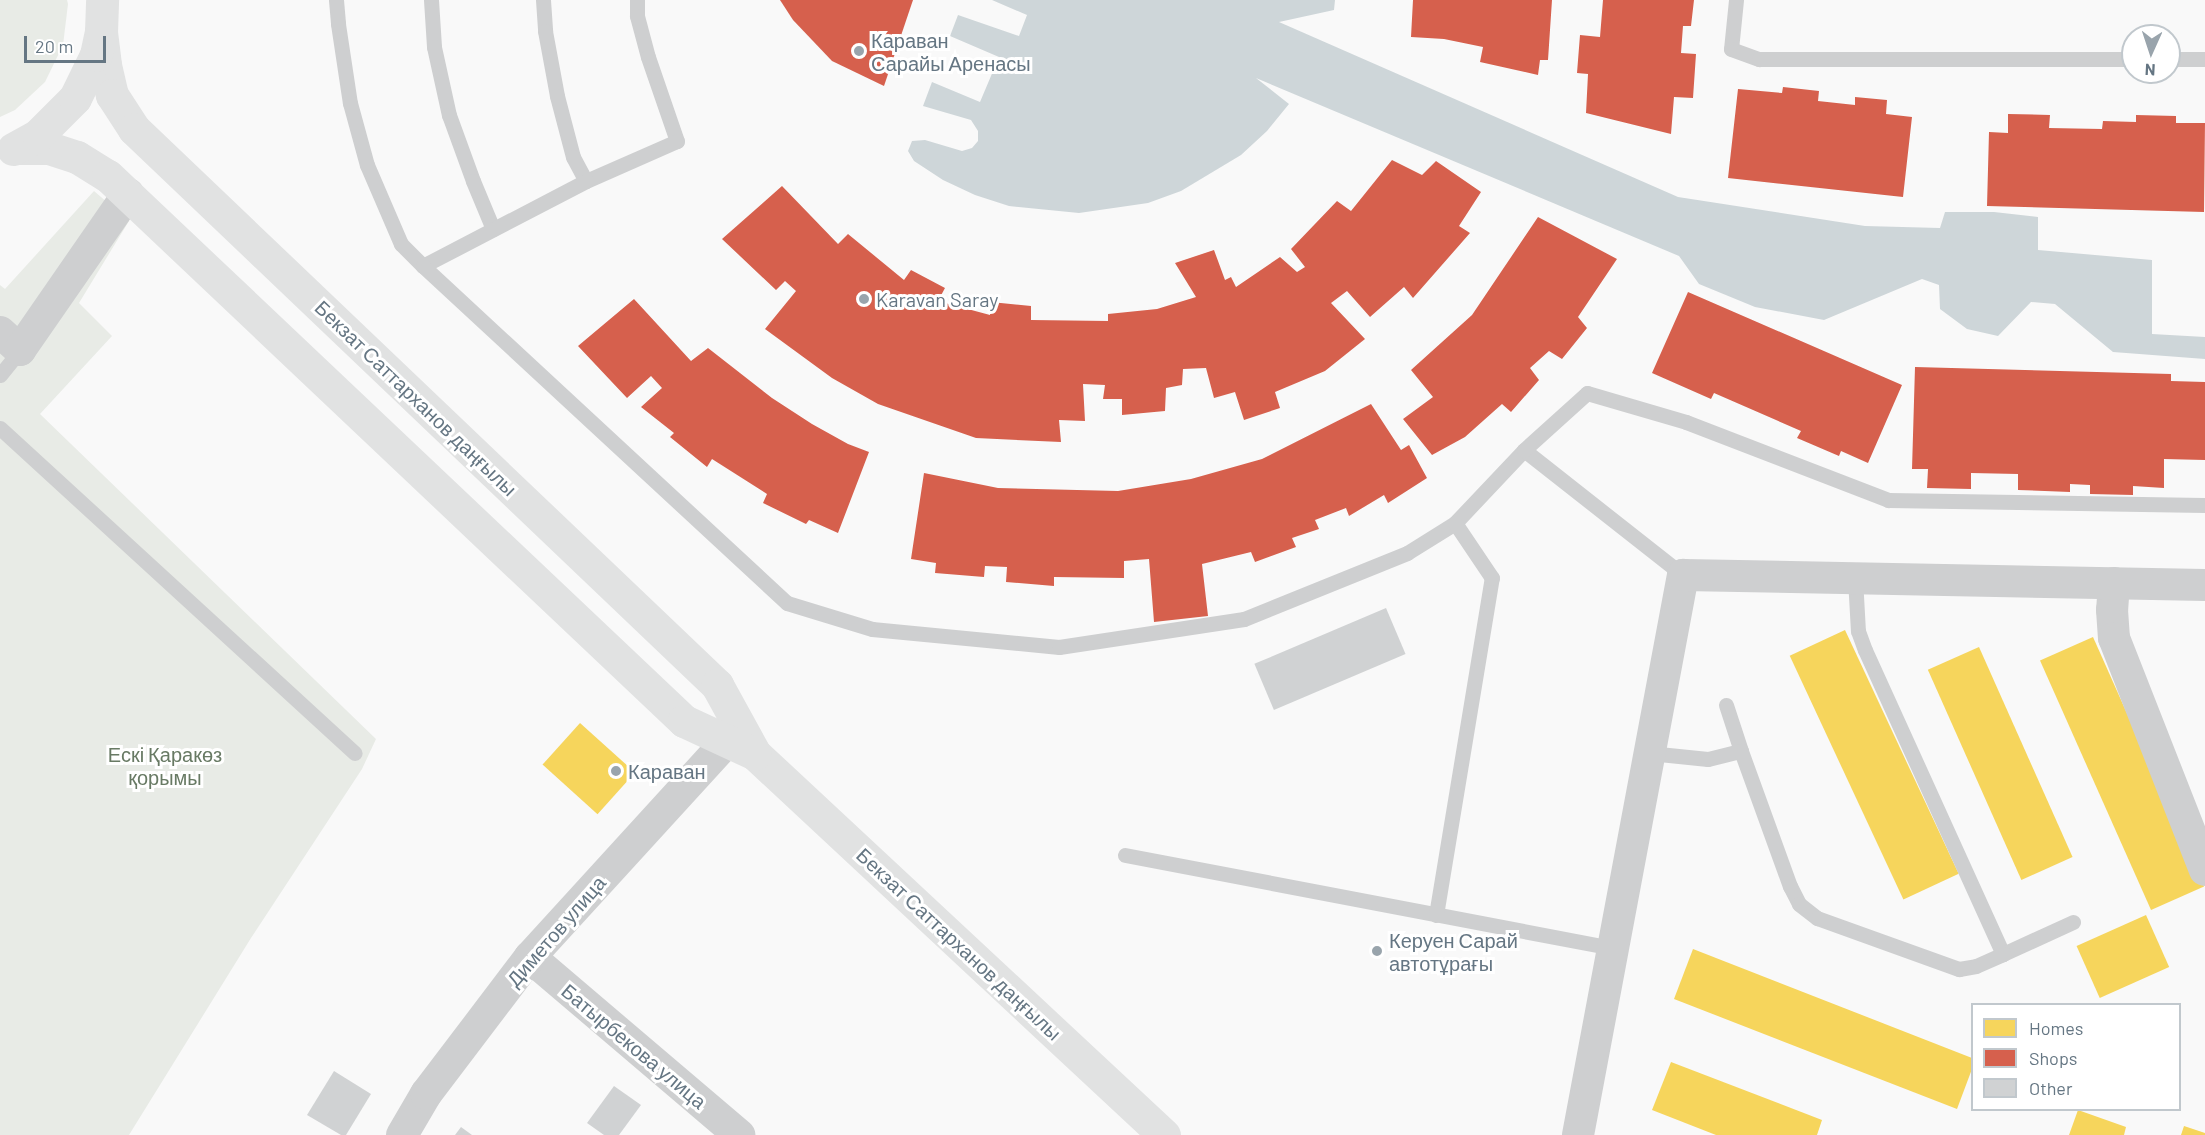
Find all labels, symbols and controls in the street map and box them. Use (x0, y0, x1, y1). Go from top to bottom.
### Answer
scale bar (27, 24, 110, 62)
north arrow (2121, 24, 2181, 84)
place label: Караван Сарайы Аренасы (871, 28, 1031, 75)
text: 20 m (35, 35, 73, 57)
marker: Караван Сарайы Аренасы (852, 44, 866, 58)
text: N (2144, 61, 2156, 80)
place label: Karavan Saray (876, 287, 998, 311)
marker: Karavan Saray (857, 292, 871, 306)
street label: Бекзат Саттарханов даңғылы (310, 295, 522, 501)
park label: Ескі Қаракөз қорымы (108, 742, 222, 789)
place label: Караван (628, 759, 706, 783)
marker: Караван (609, 764, 623, 778)
street label: Бекзат Саттарханов даңғылы (852, 843, 1066, 1045)
street label: Диметов улица (501, 871, 611, 991)
place label: Керуен Сарай автотұрағы (1389, 928, 1518, 975)
marker: Керуен Сарай автотұрағы (1370, 944, 1384, 958)
street label: Батырбекова улица (557, 978, 711, 1114)
legend (1971, 1003, 2181, 1111)
text: Homes (2029, 1017, 2083, 1039)
text: Shops (2029, 1047, 2078, 1069)
text: Other (2029, 1077, 2072, 1099)

